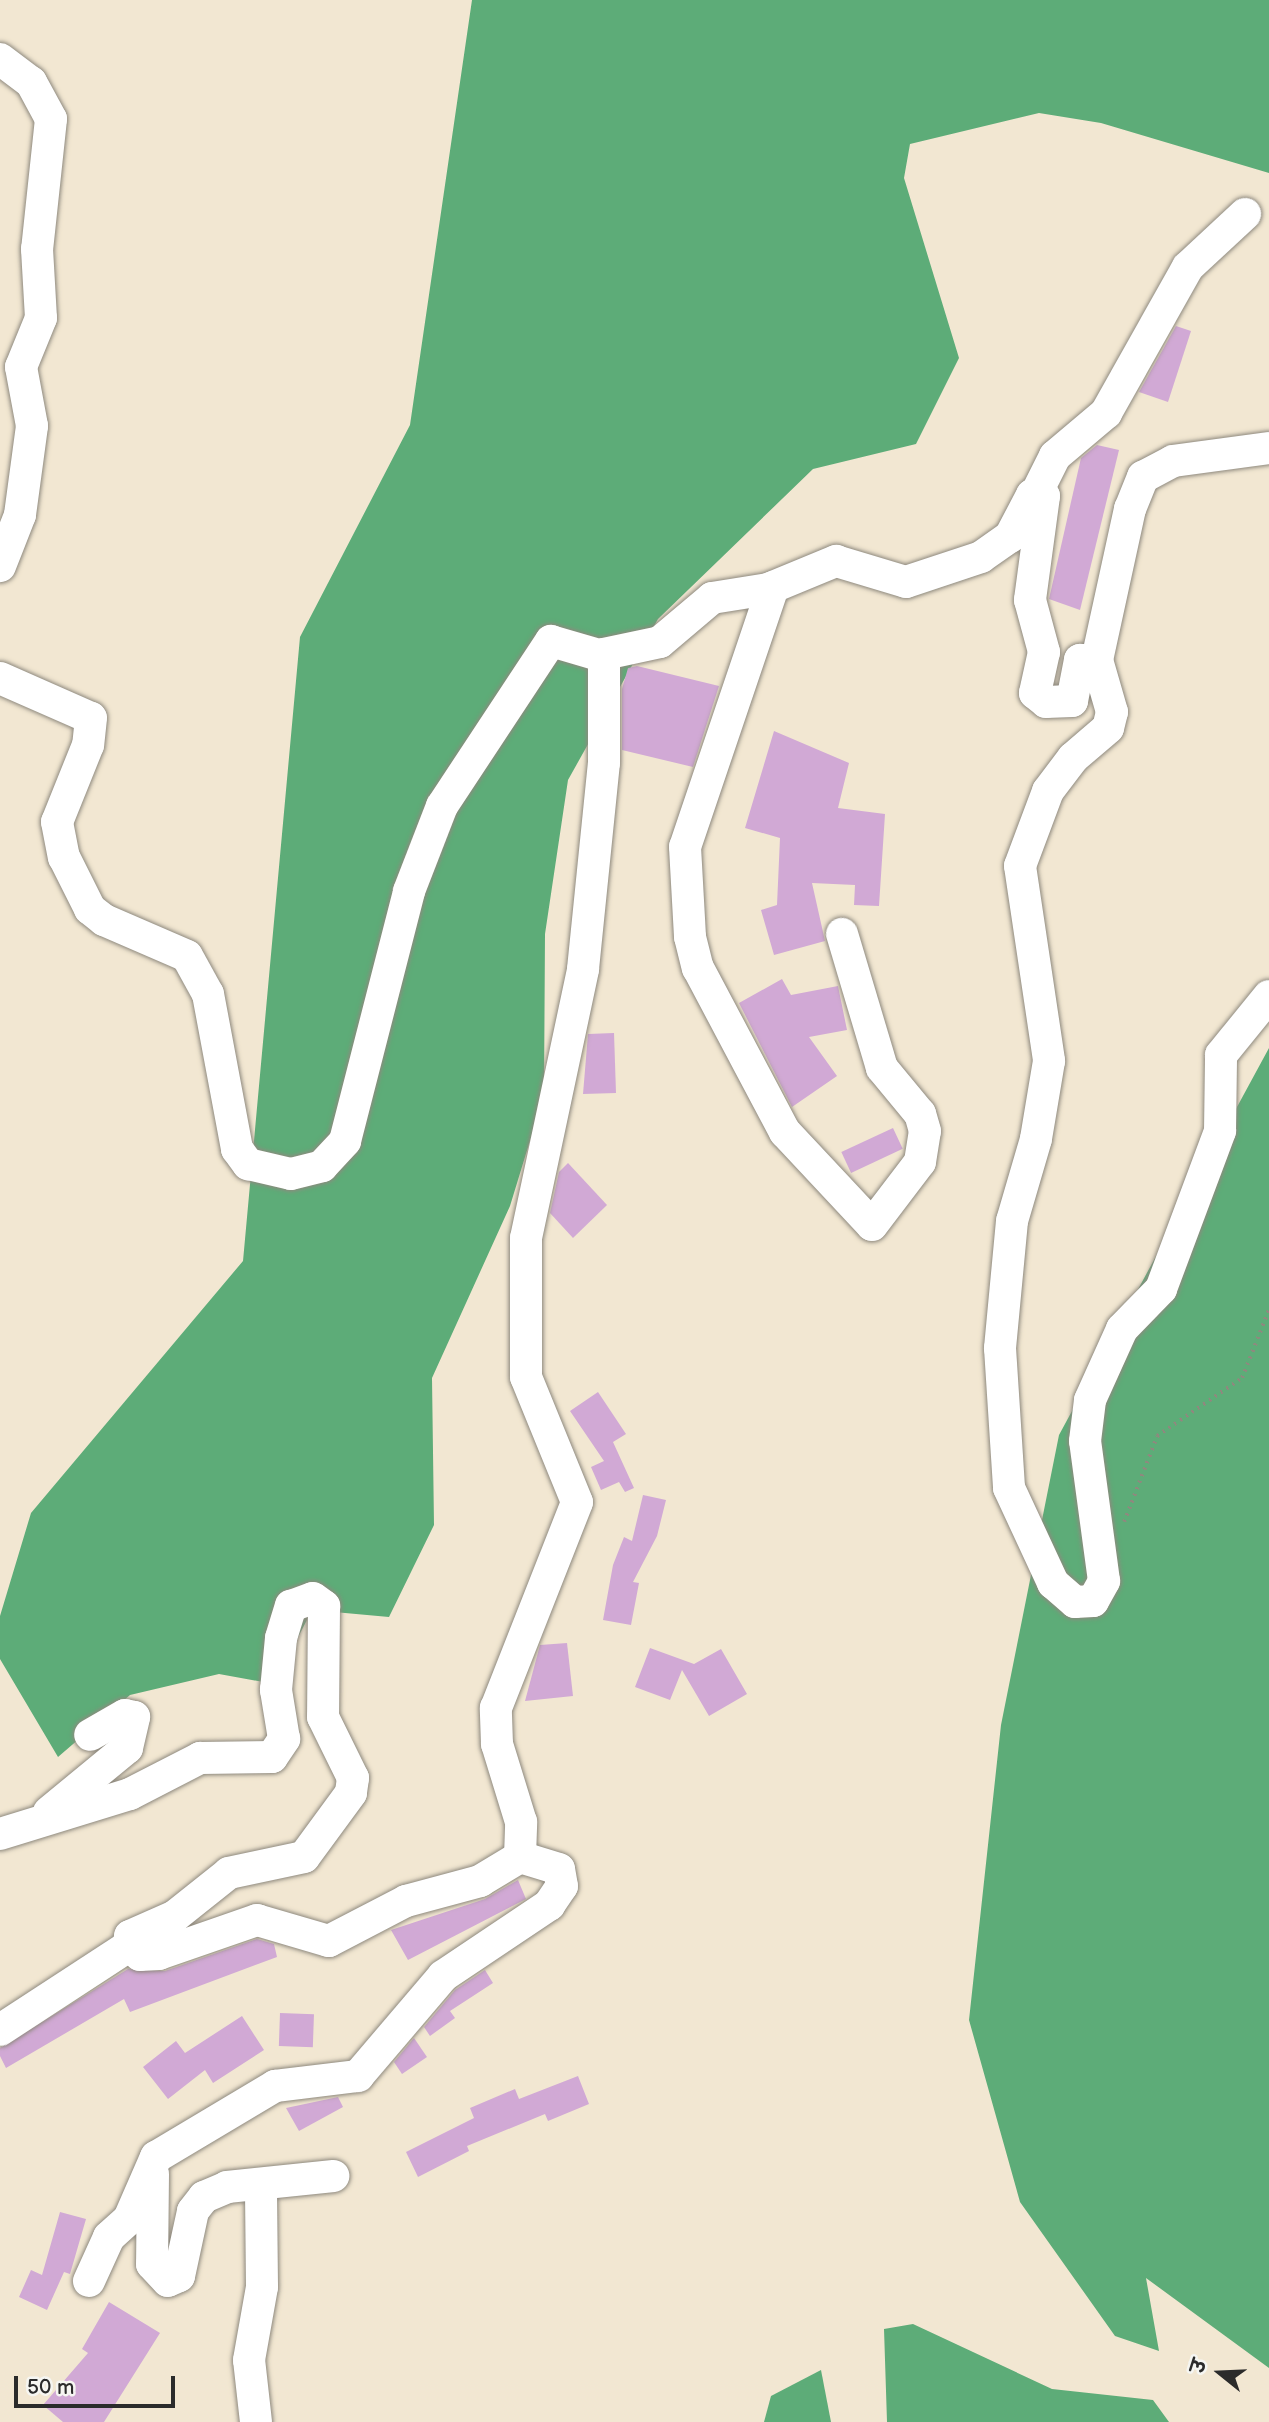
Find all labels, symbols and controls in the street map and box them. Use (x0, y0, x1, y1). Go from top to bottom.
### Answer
north arrow (1185, 2338, 1255, 2408)
text: उ (1187, 2357, 1212, 2376)
scale bar (18, 2362, 178, 2406)
text: 50 m (27, 2375, 74, 2400)

